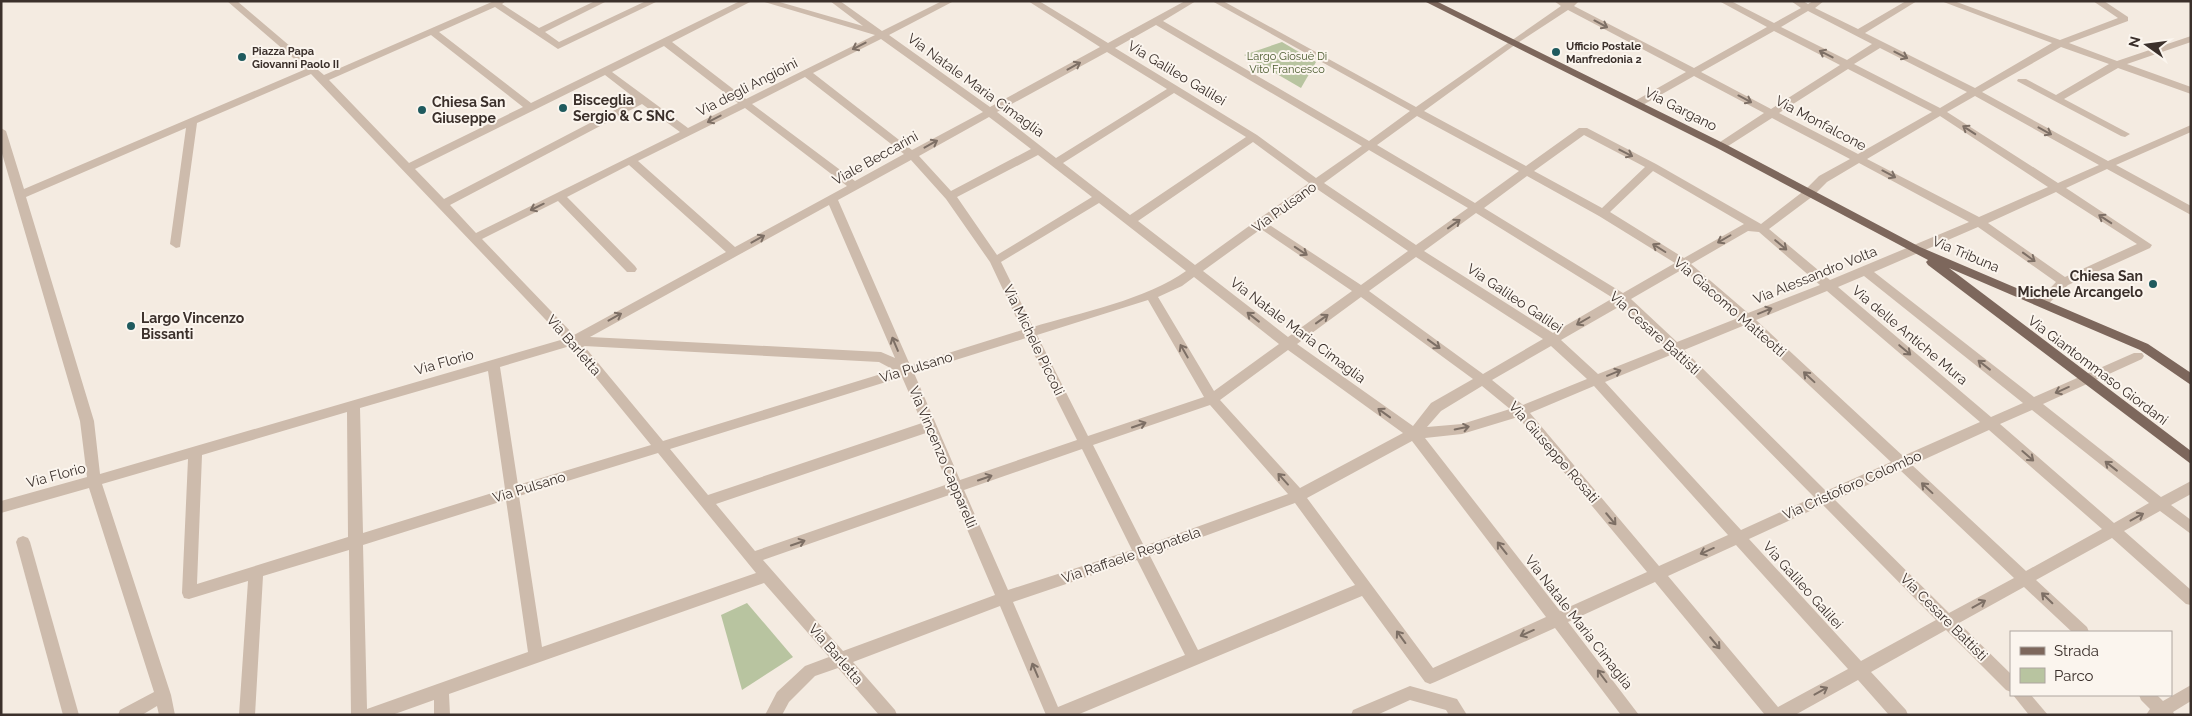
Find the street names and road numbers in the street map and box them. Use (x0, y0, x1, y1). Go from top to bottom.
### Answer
street label: Via Natale Maria Cimaglia (904, 30, 1048, 140)
street label: Via Galileo Galilei (1125, 37, 1229, 109)
street label: Via degli Angioini (694, 55, 800, 119)
street label: Via Gargano (1642, 84, 1720, 134)
street label: Via Monfalcone (1773, 92, 1869, 154)
street label: Viale Beccarini (829, 128, 921, 188)
street label: Via Pulsano (1249, 178, 1319, 236)
street label: Via Tribuna (1930, 233, 2002, 275)
street label: Via Alessandro Volta (1751, 243, 1879, 307)
street label: Via Giacomo Matteotti (1671, 254, 1789, 360)
street label: Via Galileo Galilei (1464, 260, 1566, 336)
street label: Via Natale Maria Cimaglia (1227, 274, 1369, 386)
street label: Via Michele Piccoli (1000, 282, 1068, 398)
street label: Via delle Antiche Mura (1849, 282, 1971, 388)
street label: Via Cesare Battisti (1606, 288, 1704, 378)
street label: Via Barletta (543, 312, 605, 378)
street label: Via Giantommaso Giordani (2025, 312, 2171, 428)
street label: Via Florio (413, 346, 475, 378)
street label: Via Pulsano (878, 348, 954, 386)
street label: Via Vincenzo Capparelli (906, 384, 980, 530)
street label: Via Giuseppe Rosati (1506, 398, 1602, 506)
street label: Via Cristoforo Colombo (1780, 447, 1924, 523)
street label: Via Florio (25, 459, 87, 491)
street label: Via Pulsano (491, 468, 567, 506)
street label: Via Raffaele Regnatela (1060, 524, 1202, 586)
street label: Via Galileo Galilei (1760, 538, 1846, 632)
street label: Via Natale Maria Cimaglia (1522, 552, 1636, 692)
street label: Via Cesare Battisti (1897, 570, 1991, 664)
street label: Via Barletta (805, 621, 867, 687)

